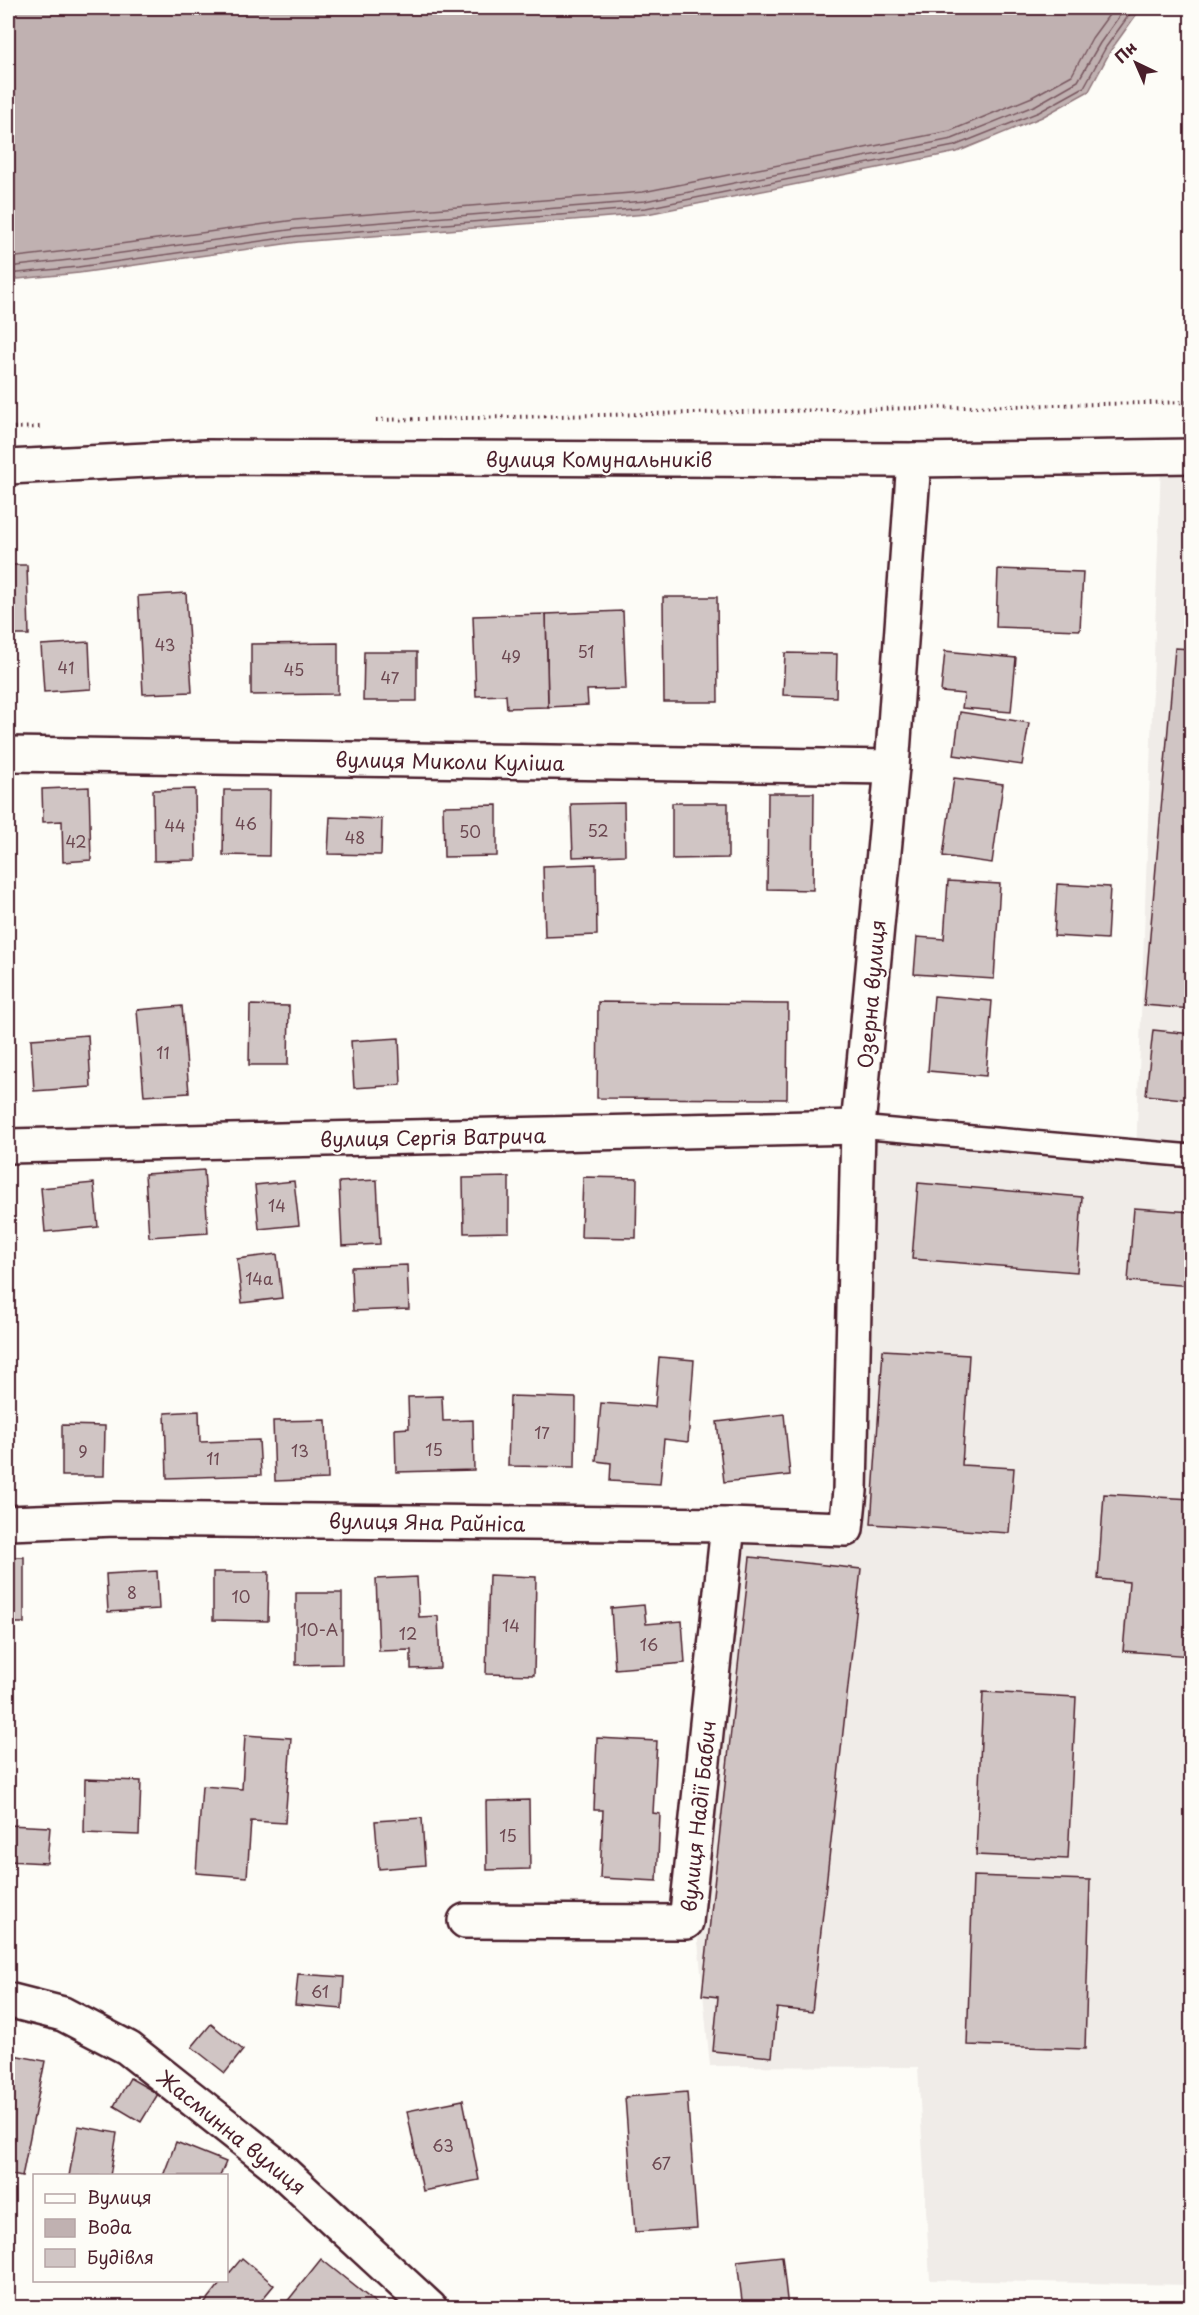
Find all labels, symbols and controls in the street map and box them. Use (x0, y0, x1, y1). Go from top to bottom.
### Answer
north arrow (1106, 33, 1166, 93)
text: Пн (1108, 35, 1142, 68)
street label: вулиця Комунальників (486, 444, 712, 474)
house number: 43 (155, 632, 175, 656)
house number: 51 (577, 639, 595, 663)
house number: 49 (501, 644, 521, 668)
house number: 41 (58, 655, 74, 679)
house number: 45 (284, 657, 304, 681)
house number: 47 (381, 665, 400, 689)
street label: вулиця Миколи Куліша (335, 744, 566, 778)
house number: 46 (235, 811, 257, 835)
house number: 44 (164, 813, 186, 837)
house number: 52 (587, 818, 609, 842)
house number: 50 (459, 819, 481, 843)
house number: 48 (345, 825, 365, 849)
house number: 42 (65, 829, 87, 853)
street label: Озерна вулиця (850, 918, 892, 1070)
house number: 11 (156, 1040, 170, 1064)
street label: вулиця Сергія Ватрича (320, 1120, 547, 1154)
house number: 14 (268, 1193, 286, 1217)
house number: 14а (245, 1266, 273, 1290)
house number: 17 (534, 1420, 550, 1444)
house number: 15 (425, 1437, 443, 1461)
house number: 13 (291, 1438, 309, 1462)
house number: 9 (78, 1439, 88, 1463)
house number: 11 (206, 1446, 220, 1470)
street label: вулиця Яна Райніса (329, 1505, 526, 1539)
house number: 8 (127, 1580, 137, 1604)
house number: 10 (232, 1584, 250, 1608)
house number: 14 (502, 1613, 520, 1637)
house number: 10-А (300, 1617, 338, 1641)
house number: 12 (399, 1621, 417, 1645)
house number: 16 (640, 1632, 658, 1656)
street label: вулиця Надії Бабич (673, 1719, 723, 1913)
house number: 15 (499, 1823, 517, 1847)
house number: 61 (311, 1979, 329, 2003)
street label: Жасминна вулиця (150, 2062, 313, 2201)
house number: 63 (432, 2133, 454, 2157)
house number: 67 (651, 2151, 671, 2175)
legend (33, 2174, 228, 2282)
text: Вулиця (87, 2183, 152, 2210)
text: Вода (87, 2213, 132, 2240)
text: Будівля (87, 2243, 154, 2270)

